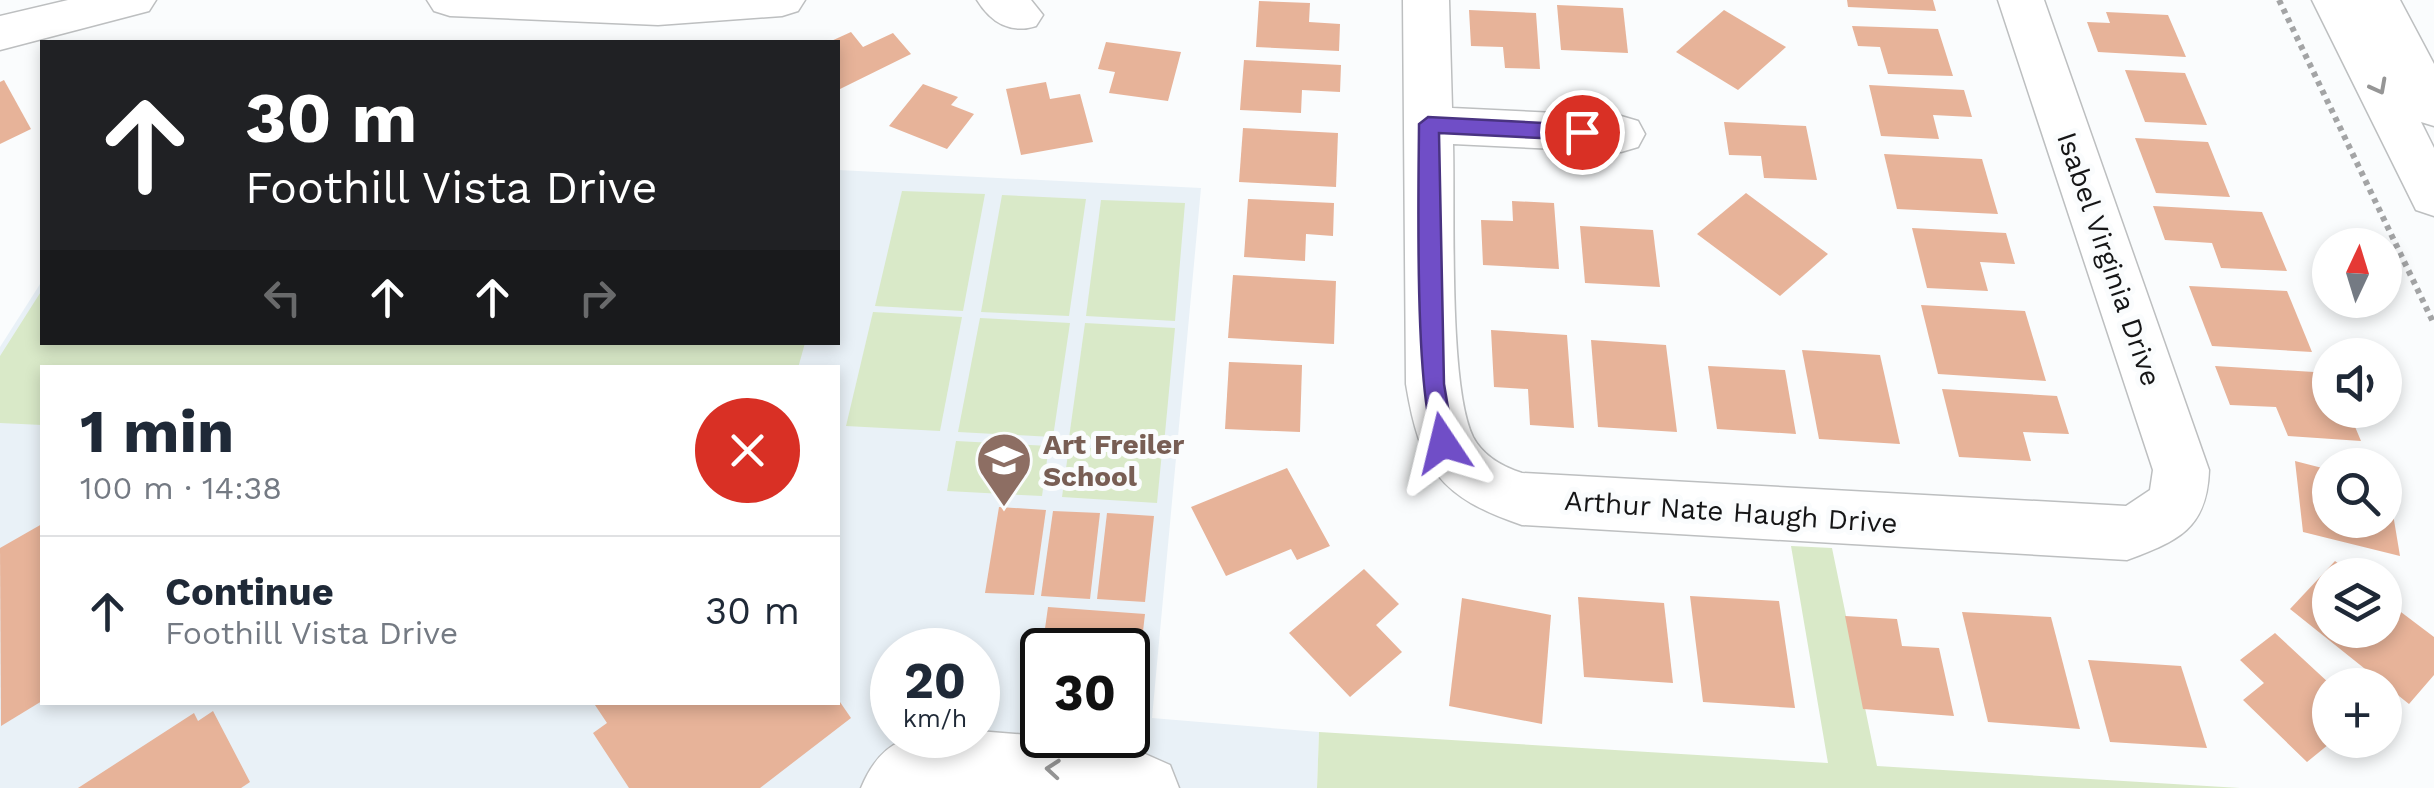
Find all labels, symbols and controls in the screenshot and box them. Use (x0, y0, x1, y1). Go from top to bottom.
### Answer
one-way arrow (2366, 76, 2386, 94)
text: 30 m (245, 77, 417, 159)
icon: ahead (80, 80, 210, 210)
pin (1540, 90, 1625, 175)
icon: arrive (1555, 105, 1610, 160)
street label: Isabel Virginia Drive (2050, 128, 2168, 390)
text: Foothill Vista Drive (245, 161, 657, 214)
north arrow (2312, 228, 2402, 318)
map controls (2312, 228, 2402, 758)
icon: left (255, 270, 310, 325)
icon: ahead (360, 270, 415, 325)
icon: ahead (465, 270, 520, 325)
icon: right (570, 270, 625, 325)
button: sound (2312, 338, 2402, 428)
position arrow (1391, 391, 1495, 495)
text: 1 min (80, 396, 234, 467)
button: close (695, 398, 800, 503)
place label: Art Freiler School (1043, 428, 1184, 493)
school or university icon: Art Freiler School (974, 430, 1034, 509)
button: search (2312, 448, 2402, 538)
text: 100 m · 14:38 (80, 469, 282, 507)
street label: Arthur Nate Haugh Drive (1563, 484, 1899, 540)
button: layers (2312, 558, 2402, 648)
text: Continue (165, 570, 334, 614)
icon: ahead (80, 584, 135, 639)
text: 30 m (705, 589, 800, 633)
text: Foothill Vista Drive (165, 614, 458, 652)
speed limit sign: 30 (1020, 628, 1150, 758)
text: 20 (904, 651, 966, 710)
button: + (2312, 668, 2402, 758)
text: km/h (903, 704, 967, 733)
one-way arrow (1045, 758, 1061, 780)

